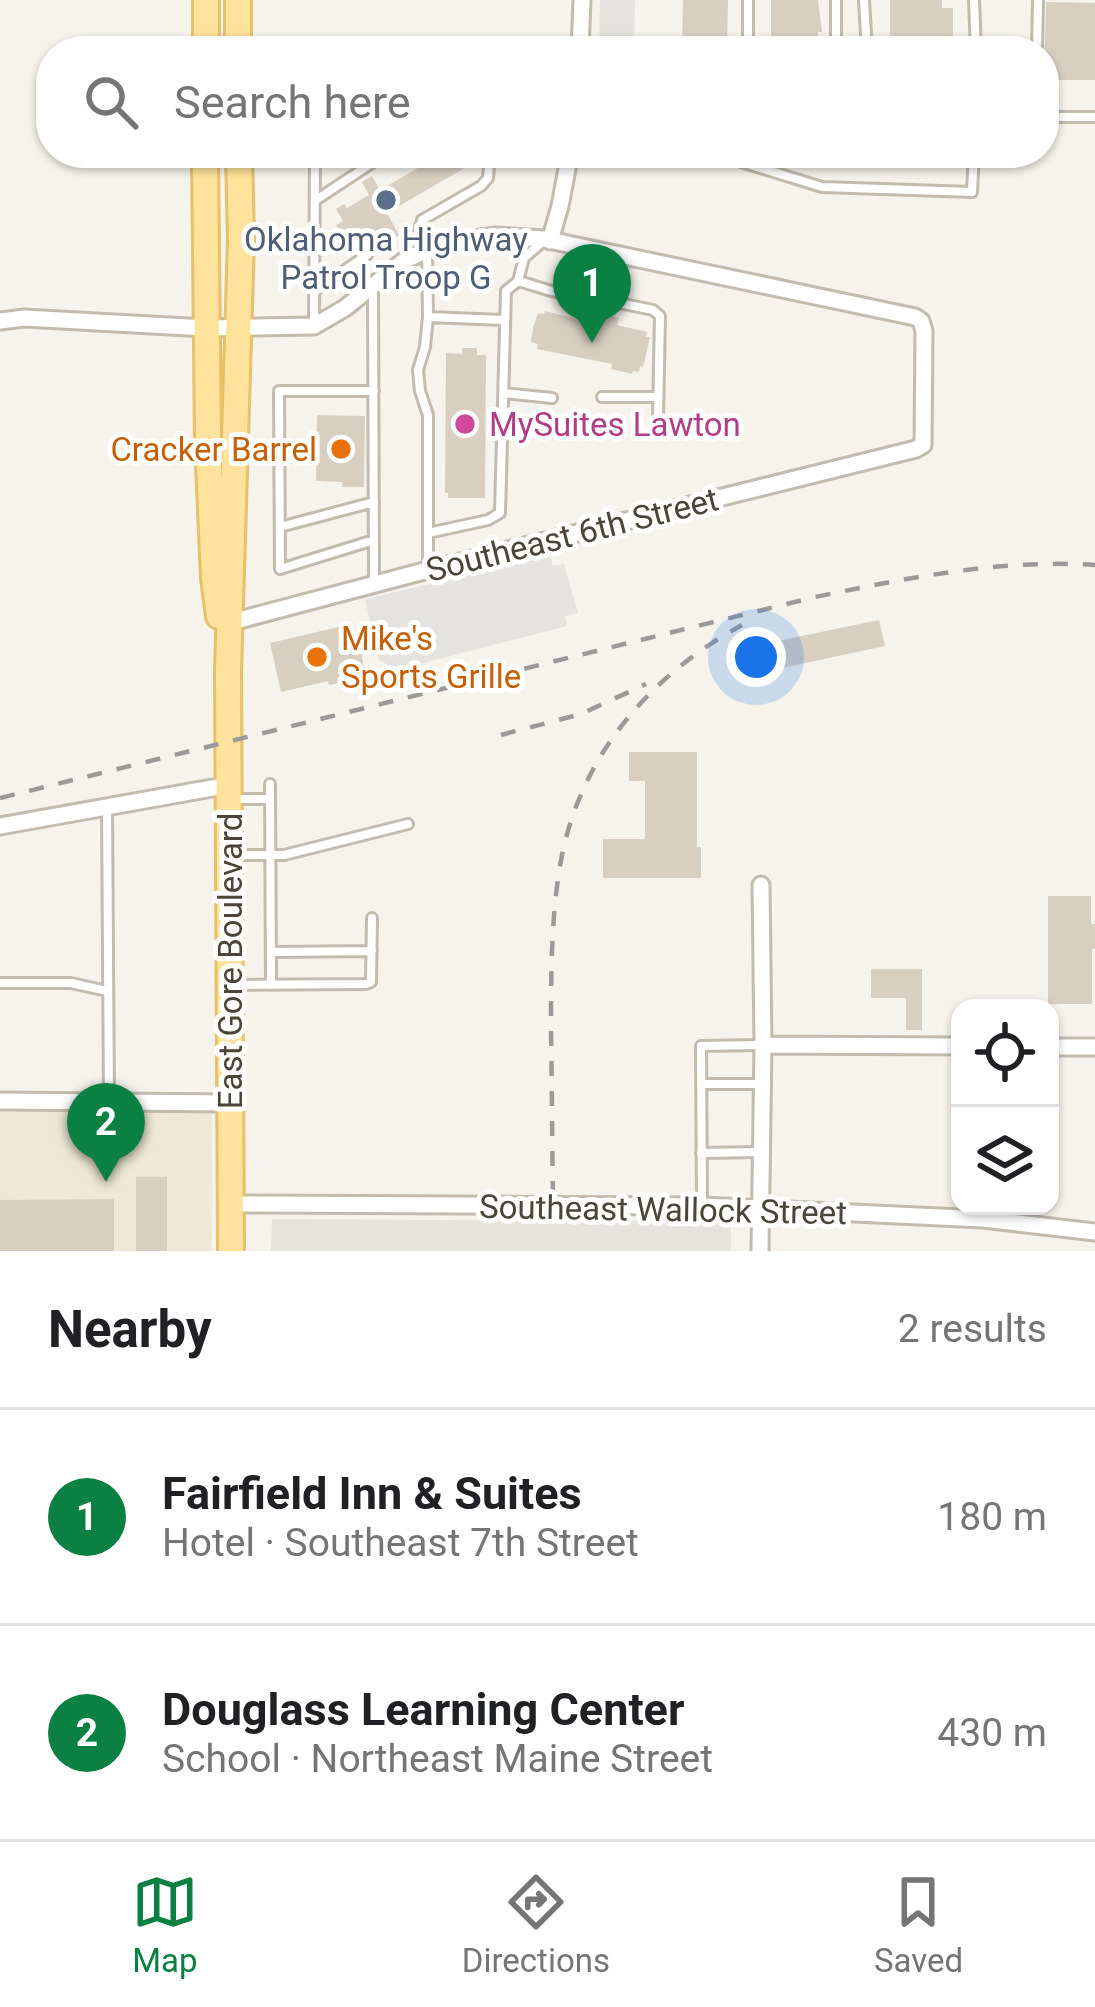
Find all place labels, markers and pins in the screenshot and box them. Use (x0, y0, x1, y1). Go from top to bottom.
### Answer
marker: Oklahoma Highway Patrol Troop G (373, 187, 399, 213)
place label: Oklahoma Highway Patrol Troop G (244, 220, 528, 297)
pin: 1 (553, 244, 631, 343)
place label: MySuites Lawton (489, 405, 741, 444)
marker: MySuites Lawton (452, 411, 478, 437)
place label: Cracker Barrel (110, 430, 317, 469)
marker: Cracker Barrel (328, 436, 354, 462)
place label: Mike's Sports Grille (341, 619, 521, 696)
marker: Mike's Sports Grille (304, 644, 330, 670)
pin: 2 (67, 1083, 145, 1182)

